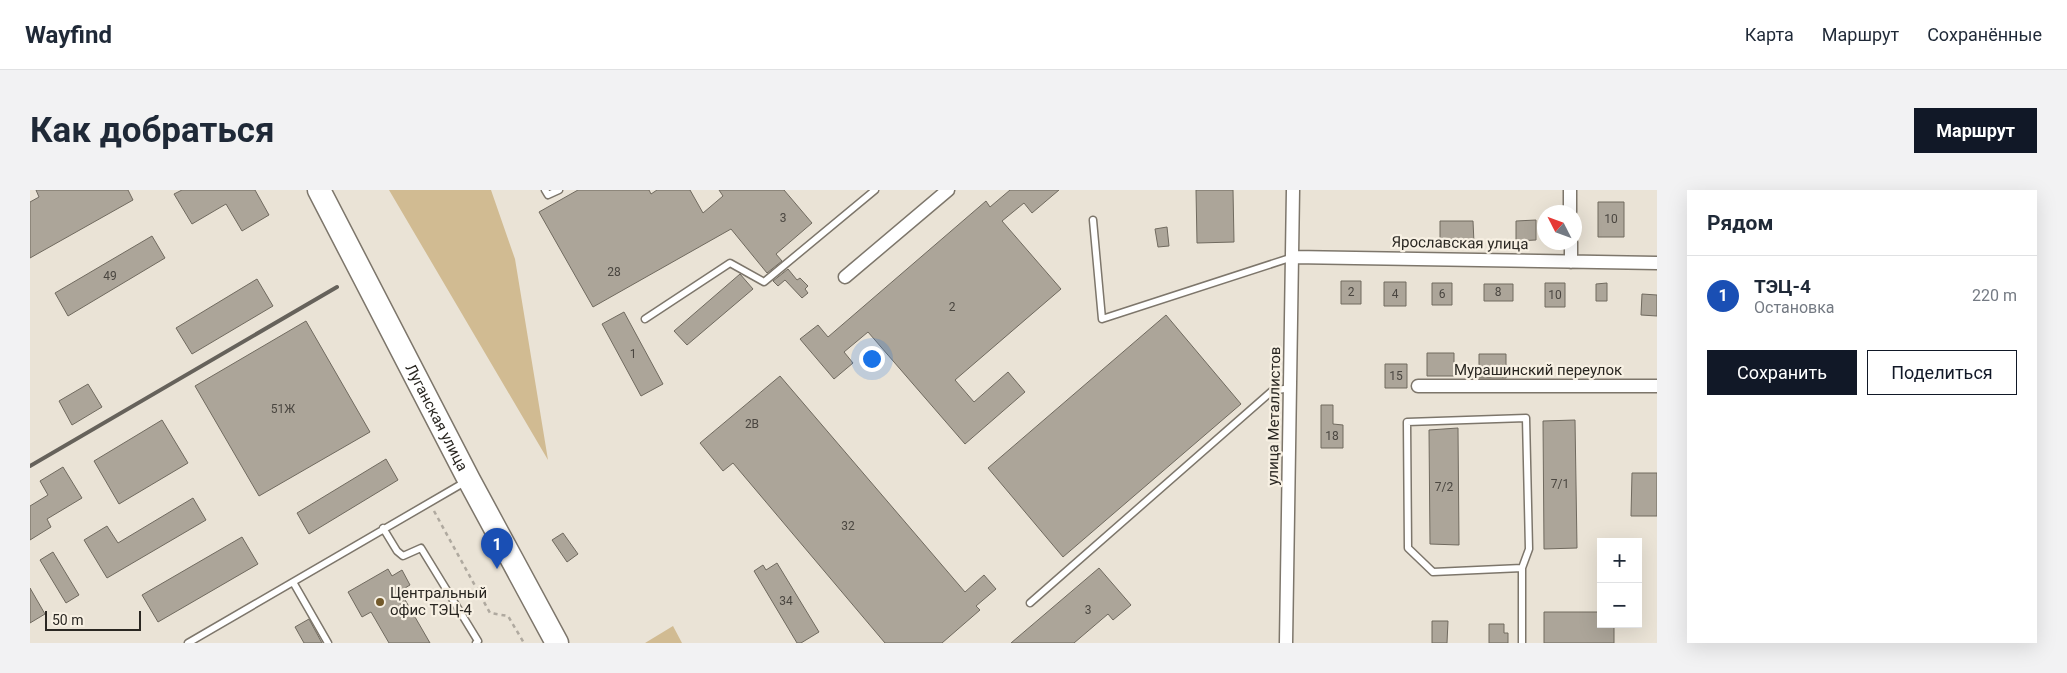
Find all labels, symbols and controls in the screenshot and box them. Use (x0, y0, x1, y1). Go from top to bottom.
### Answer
text: Wayfind (25, 21, 112, 49)
text: Карта (1745, 24, 1794, 45)
text: Маршрут (1822, 24, 1899, 45)
text: Сохранённые (1927, 24, 2042, 45)
button: Маршрут (1914, 108, 2037, 153)
text: Как добраться (30, 110, 275, 151)
north arrow (1537, 205, 1582, 250)
house number: 3 (780, 211, 786, 225)
text: Рядом (1707, 211, 1773, 235)
house number: 10 (1604, 212, 1618, 226)
street label: Ярославская улица (1391, 233, 1529, 253)
house number: 28 (607, 265, 621, 279)
house number: 49 (103, 269, 117, 283)
text: ТЭЦ-4 (1754, 275, 1811, 298)
house number: 2 (1348, 285, 1355, 299)
house number: 8 (1495, 285, 1502, 299)
text: 1 (1718, 286, 1728, 305)
text: 220 m (1972, 286, 2017, 305)
house number: 4 (1392, 287, 1399, 301)
house number: 6 (1439, 287, 1446, 301)
house number: 10 (1548, 288, 1562, 302)
text: Остановка (1754, 298, 1835, 317)
house number: 2 (949, 300, 956, 314)
your location (859, 346, 885, 372)
street label: улица Металлистов (1264, 346, 1284, 486)
house number: 1 (630, 347, 636, 361)
button: Сохранить (1707, 350, 1857, 395)
button: Поделиться (1867, 350, 2017, 395)
street label: Луганская улица (401, 361, 472, 474)
street label: Мурашинский переулок (1454, 361, 1622, 379)
house number: 15 (1389, 369, 1403, 383)
house number: 51Ж (271, 402, 295, 416)
house number: 2В (745, 417, 759, 431)
house number: 18 (1325, 429, 1339, 443)
house number: 7/1 (1551, 477, 1569, 491)
house number: 7/2 (1435, 480, 1453, 494)
house number: 32 (841, 519, 855, 533)
pin: 1 (481, 528, 513, 569)
map controls (1597, 538, 1642, 628)
button: + (1597, 538, 1642, 583)
button: − (1597, 583, 1642, 628)
place label: Центральный офис ТЭЦ-4 (390, 584, 487, 619)
house number: 34 (779, 594, 793, 608)
marker: Центральный офис ТЭЦ-4 (374, 596, 386, 608)
house number: 3 (1085, 603, 1091, 617)
scale bar (45, 608, 141, 631)
text: 50 m (52, 612, 84, 628)

